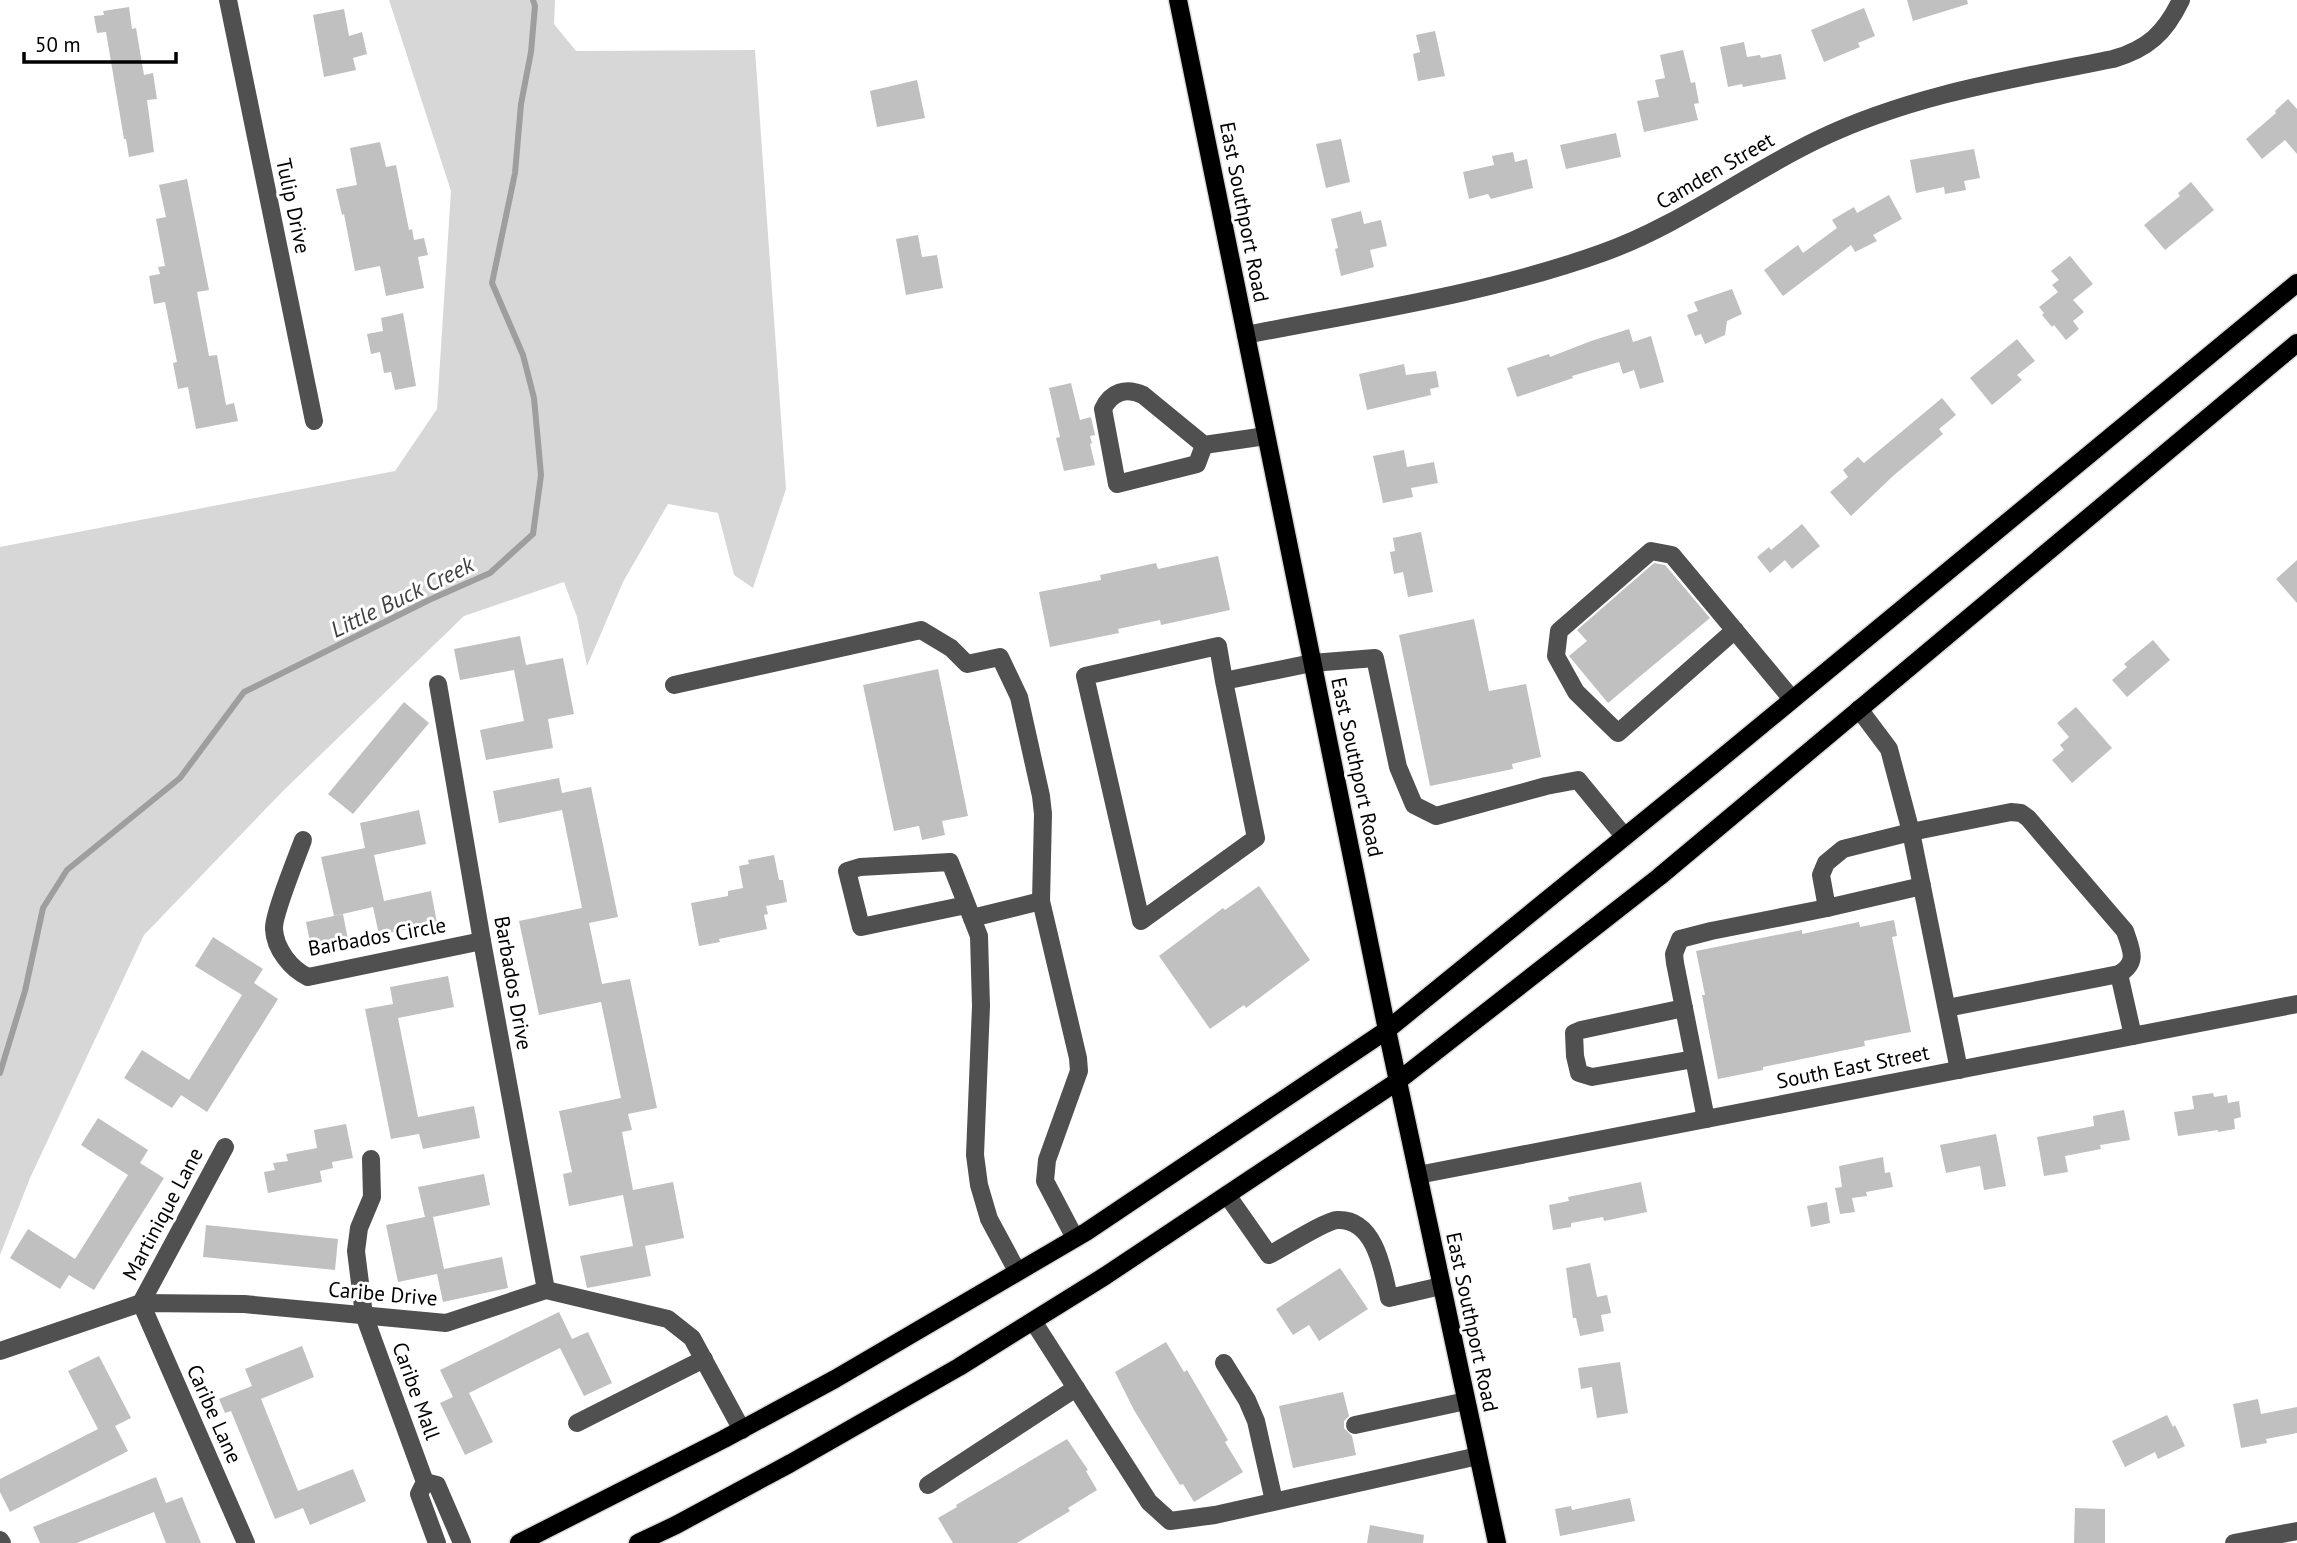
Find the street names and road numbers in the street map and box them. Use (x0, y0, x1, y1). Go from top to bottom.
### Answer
street label: East Southport Road (1214, 119, 1275, 304)
street label: Camden Street (1651, 126, 1779, 215)
street label: Tulip Drive (270, 156, 317, 256)
street label: East Southport Road (1325, 675, 1390, 859)
street label: Barbados Circle (306, 911, 448, 962)
street label: Barbados Drive (488, 914, 539, 1052)
street label: South East Street (1774, 1038, 1931, 1095)
street label: Martinique Lane (116, 1143, 209, 1285)
street label: East Southport Road (1440, 1230, 1505, 1414)
street label: Caribe Drive (327, 1275, 439, 1312)
street label: Caribe Mall (386, 1338, 447, 1443)
street label: Caribe Lane (181, 1360, 248, 1467)

